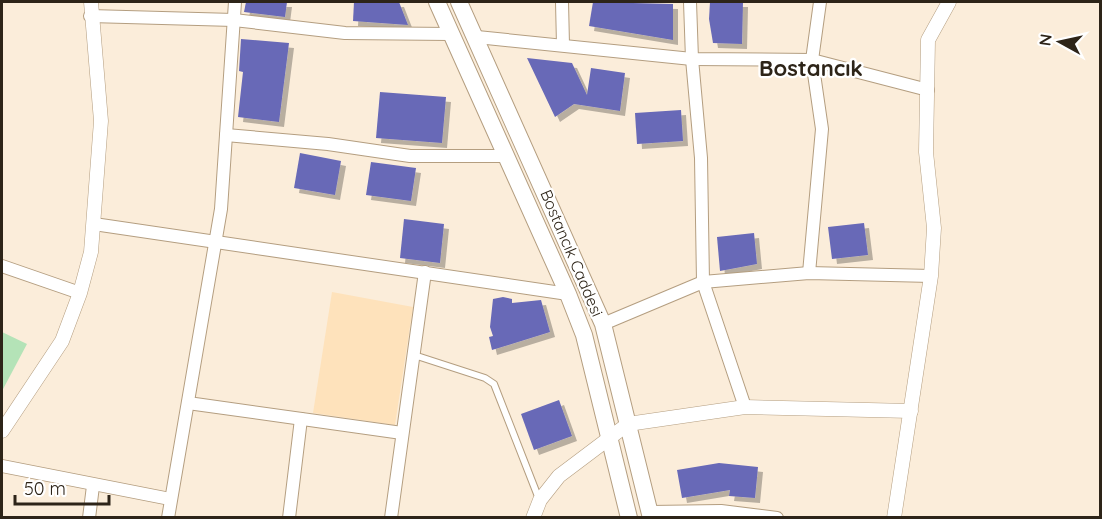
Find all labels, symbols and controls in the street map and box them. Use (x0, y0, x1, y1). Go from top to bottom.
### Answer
north arrow (1030, 12, 1090, 72)
text: N (1034, 33, 1056, 47)
district label: Bostancık (759, 54, 863, 82)
street label: Bostancık Caddesi (536, 186, 608, 320)
scale bar (15, 468, 110, 506)
text: 50 m (24, 477, 66, 500)

